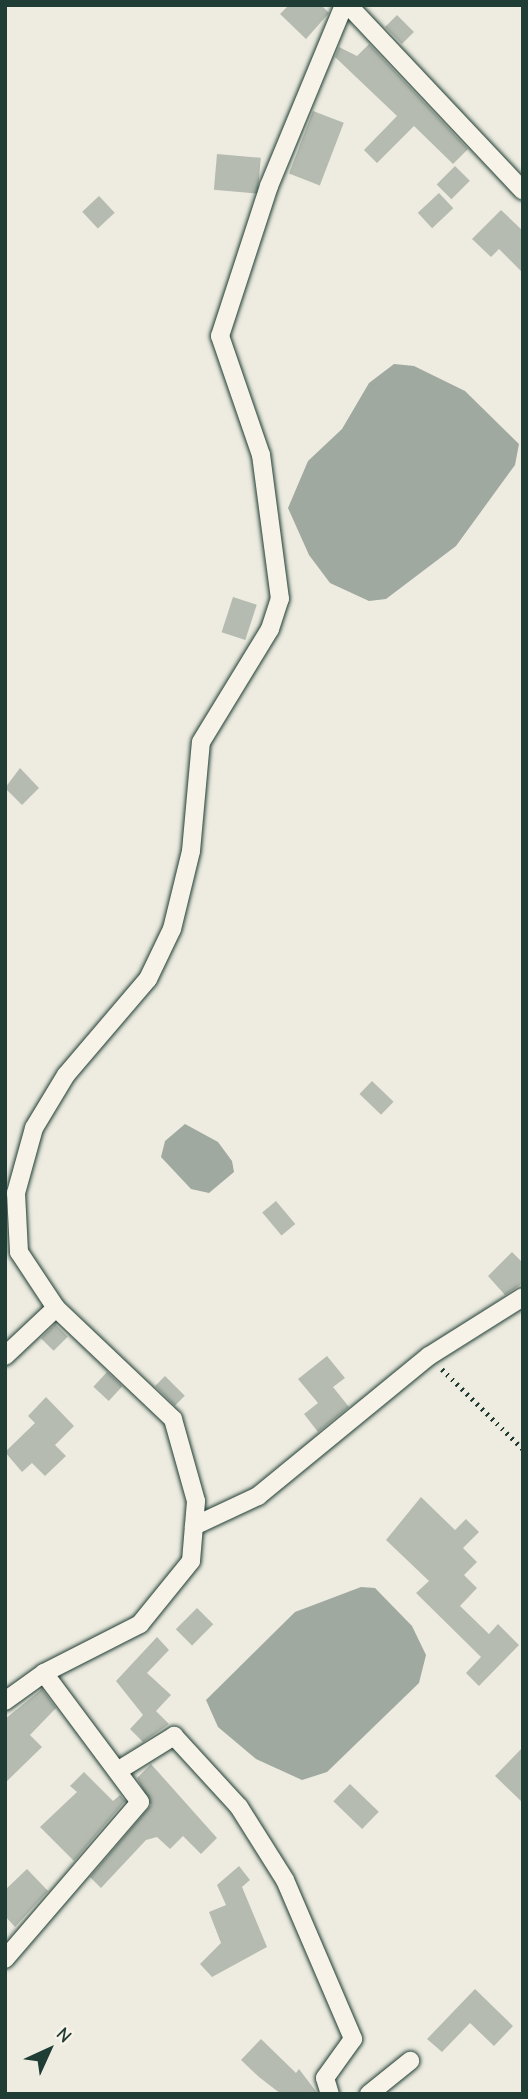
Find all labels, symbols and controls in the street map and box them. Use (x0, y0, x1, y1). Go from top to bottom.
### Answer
north arrow (14, 2015, 84, 2085)
text: N (52, 2023, 76, 2047)

